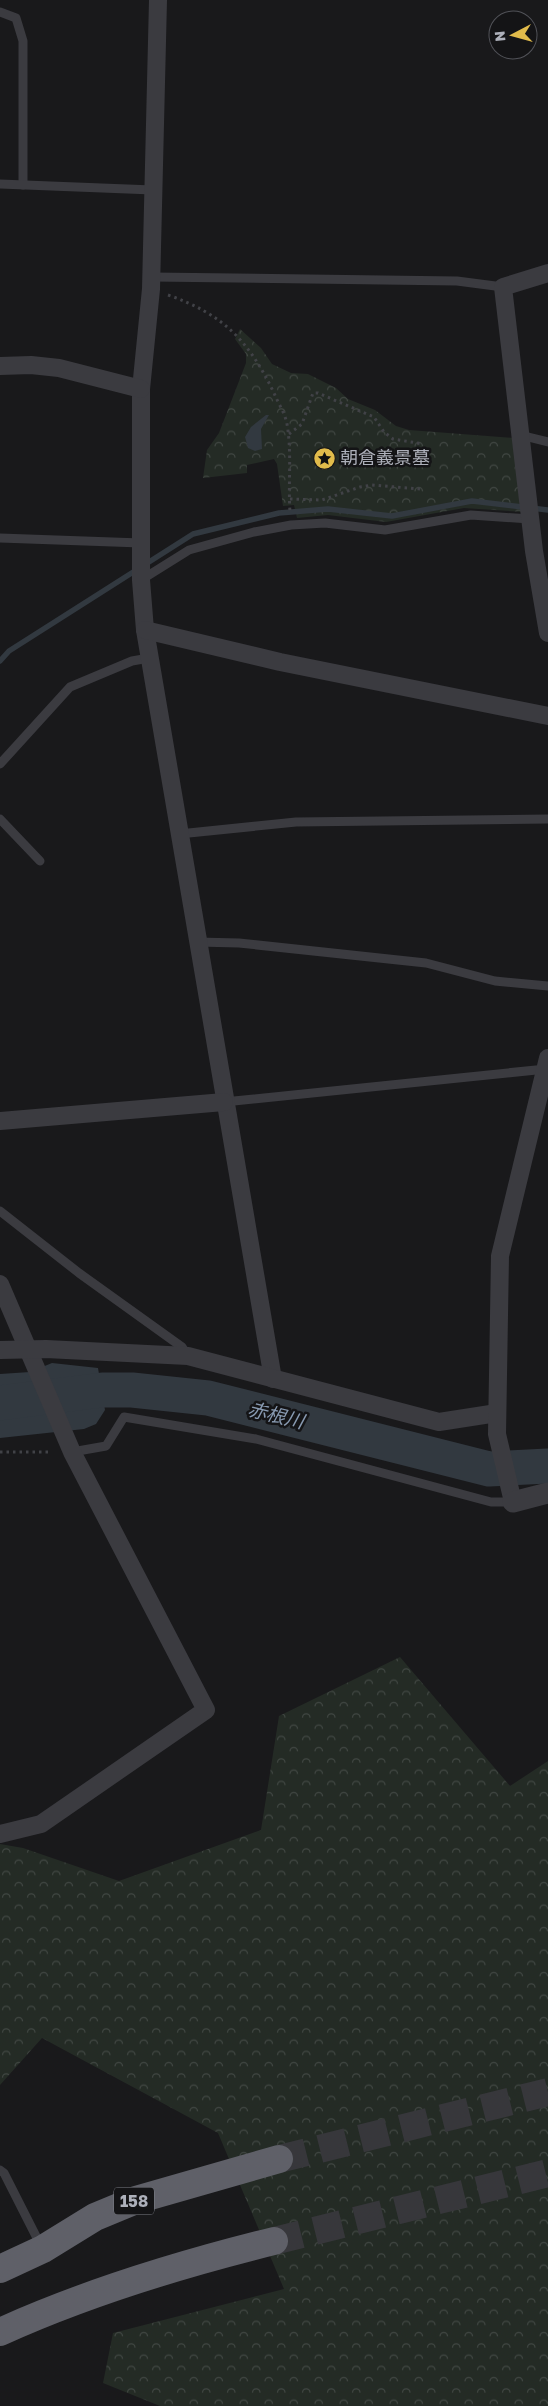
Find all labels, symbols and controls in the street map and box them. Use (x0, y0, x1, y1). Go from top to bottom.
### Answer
north arrow (488, 10, 538, 60)
text: N (491, 30, 509, 43)
place icon: 朝倉義景墓 (312, 446, 336, 470)
place label: 朝倉義景墓 (340, 446, 430, 468)
water label: 赤根川 (246, 1396, 308, 1433)
road number: 158 (114, 2188, 154, 2214)

